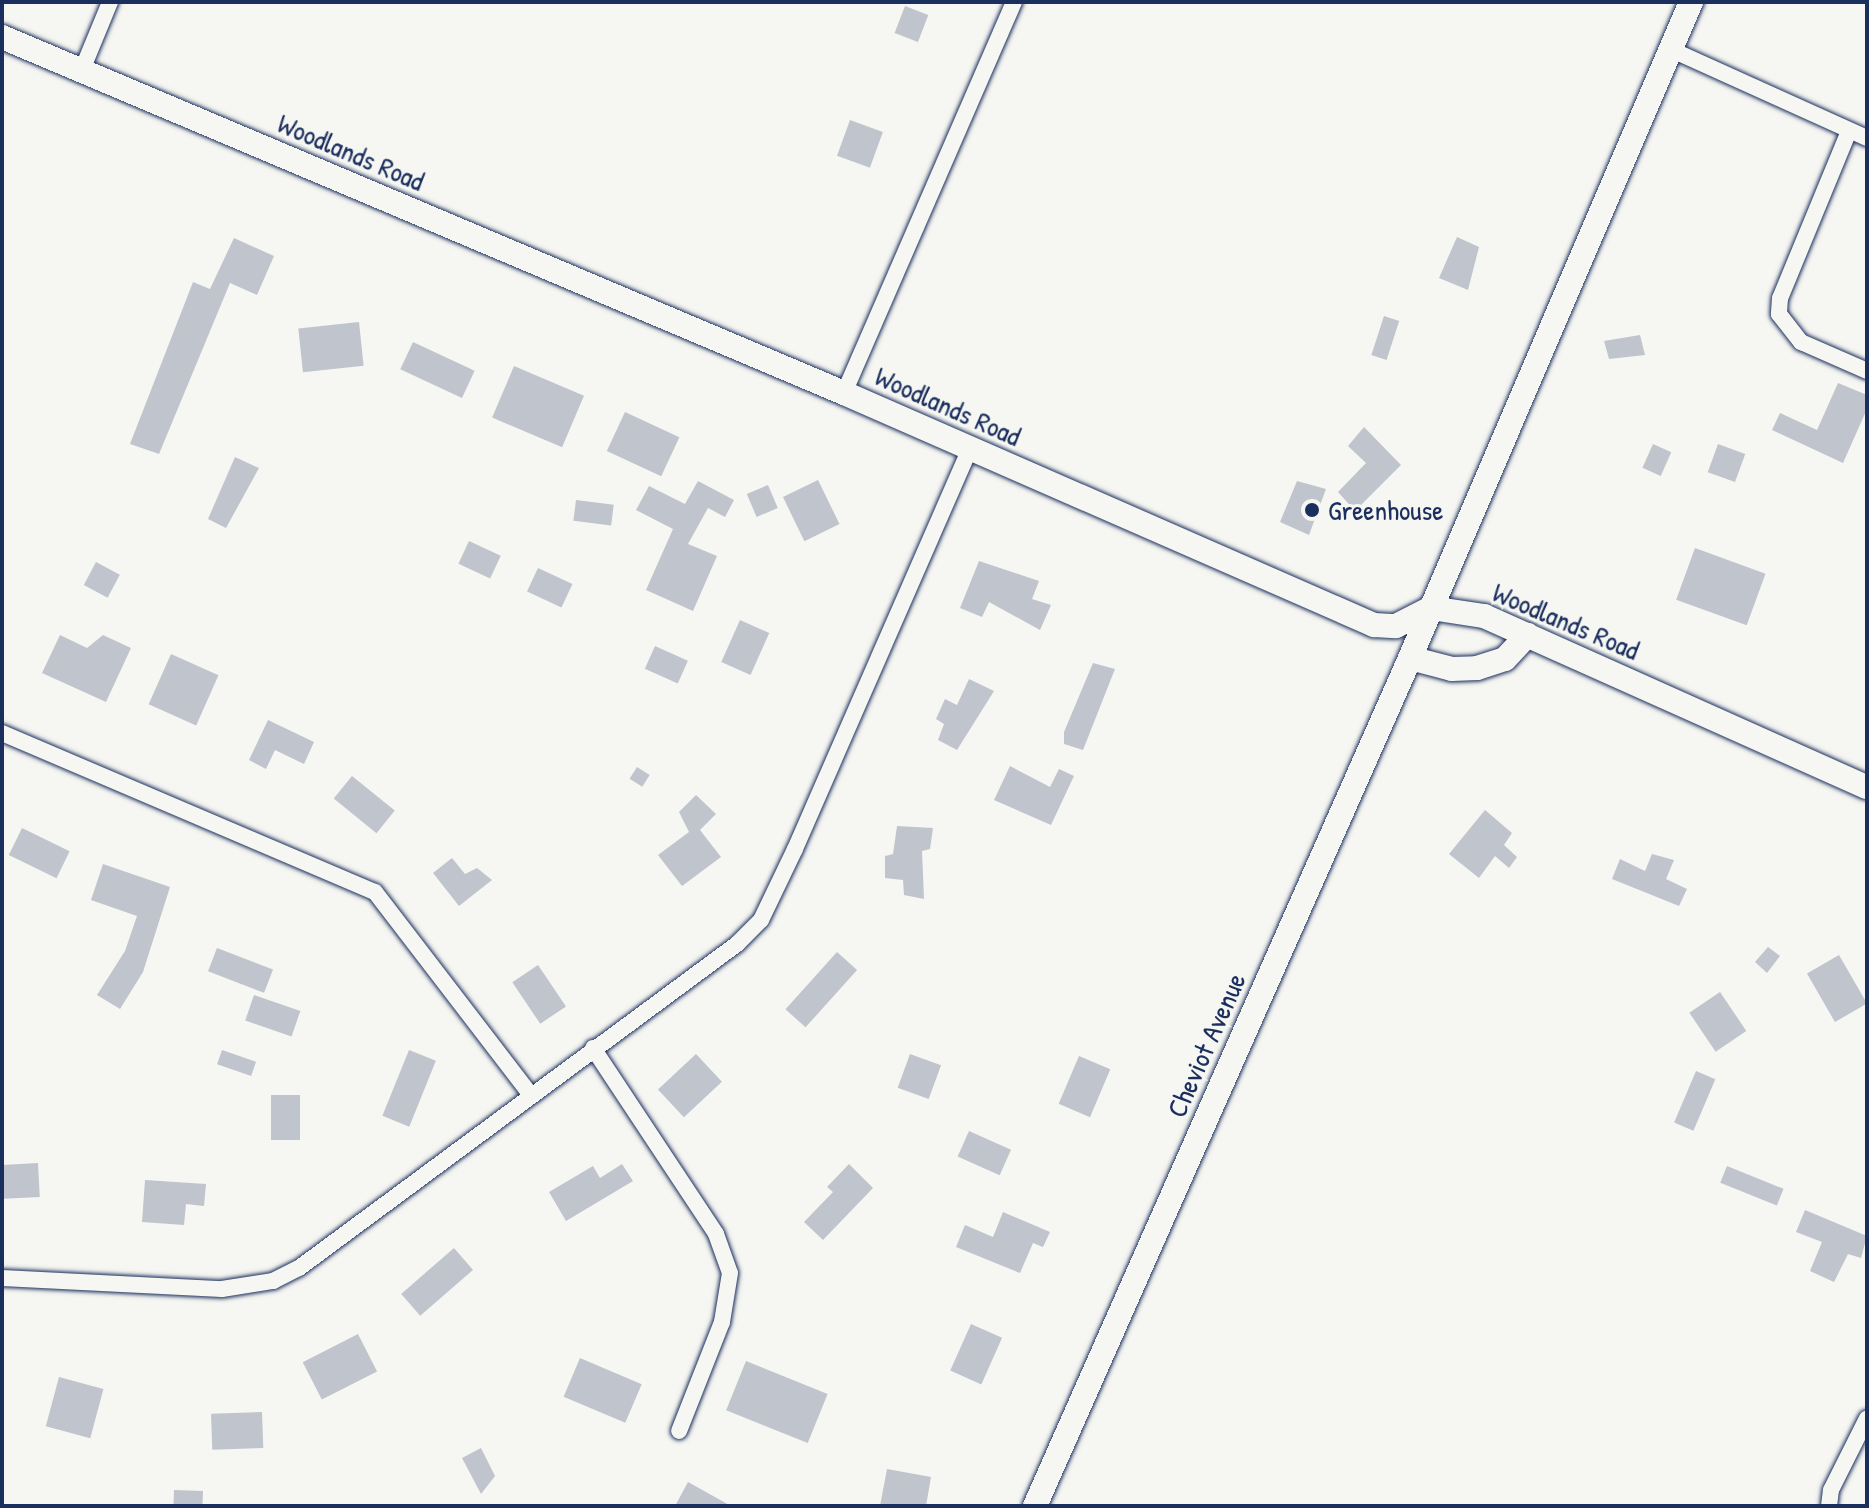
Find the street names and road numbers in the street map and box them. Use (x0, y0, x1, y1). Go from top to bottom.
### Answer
street label: Woodlands Road (273, 106, 429, 198)
street label: Woodlands Road (870, 359, 1026, 453)
street label: Woodlands Road (1488, 575, 1644, 667)
street label: Cheviot Avenue (1159, 968, 1253, 1122)

